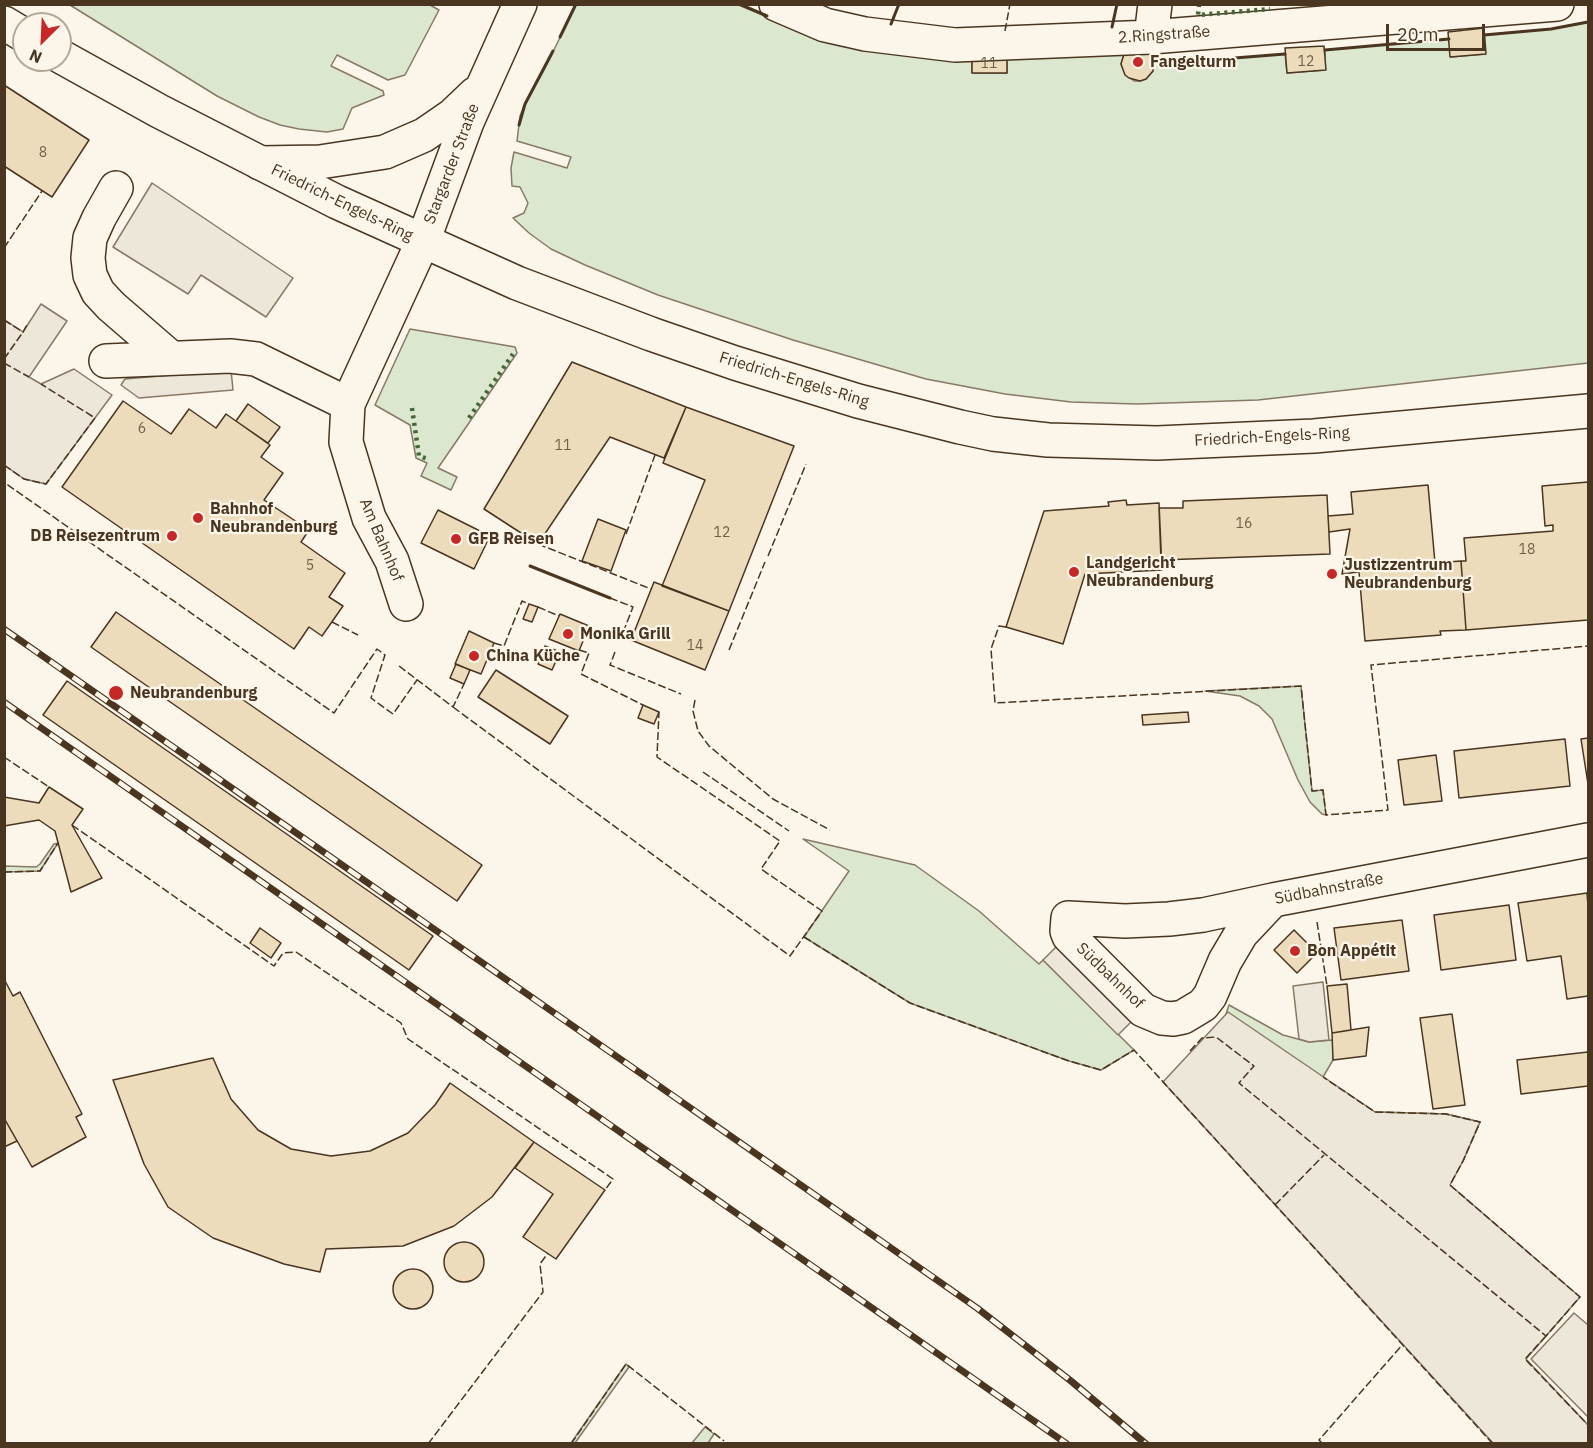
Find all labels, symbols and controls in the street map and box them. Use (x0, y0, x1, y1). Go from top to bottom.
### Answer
north arrow (12, 12, 72, 72)
scale bar (1389, 12, 1488, 50)
street label: 2.Ringstraße (1117, 22, 1211, 48)
text: 20 m (1397, 23, 1439, 46)
text: N (26, 45, 45, 68)
place label: Fangelturm (1150, 52, 1236, 72)
house number: 12 (1298, 54, 1314, 70)
marker: Fangelturm (1131, 55, 1145, 69)
house number: 11 (981, 56, 997, 72)
street label: Stargarder Straße (420, 101, 484, 227)
house number: 8 (39, 145, 47, 161)
street label: Friedrich-Engels-Ring (268, 160, 416, 246)
street label: Friedrich-Engels-Ring (717, 348, 871, 412)
house number: 6 (138, 421, 146, 437)
street label: Friedrich-Engels-Ring (1194, 423, 1350, 451)
house number: 11 (555, 438, 571, 454)
street label: Am Bahnhof (355, 496, 407, 584)
place label: Bahnhof Neubrandenburg (210, 499, 337, 537)
marker: Bahnhof Neubrandenburg (191, 511, 205, 525)
house number: 16 (1236, 516, 1252, 532)
house number: 12 (714, 525, 730, 541)
place label: DB Reisezentrum (30, 526, 160, 546)
marker: DB Reisezentrum (165, 529, 179, 543)
place label: GFB Reisen (468, 529, 554, 549)
marker: GFB Reisen (449, 532, 463, 546)
house number: 18 (1519, 542, 1535, 558)
place label: Landgericht Neubrandenburg (1086, 553, 1213, 591)
place label: Justizzentrum Neubrandenburg (1344, 555, 1471, 593)
house number: 5 (306, 558, 314, 574)
marker: Landgericht Neubrandenburg (1067, 565, 1081, 579)
marker: Justizzentrum Neubrandenburg (1325, 567, 1339, 581)
place label: Monika Grill (580, 624, 670, 644)
marker: Monika Grill (561, 627, 575, 641)
house number: 14 (687, 638, 703, 654)
place label: China Küche (486, 646, 580, 666)
marker: China Küche (467, 649, 481, 663)
place label: Neubrandenburg (130, 683, 257, 703)
marker: Neubrandenburg (107, 684, 125, 702)
street label: Südbahnstraße (1273, 869, 1385, 909)
street label: Südbahnhof (1072, 939, 1148, 1013)
place label: Bon Appétit (1307, 941, 1396, 961)
marker: Bon Appétit (1288, 944, 1302, 958)

